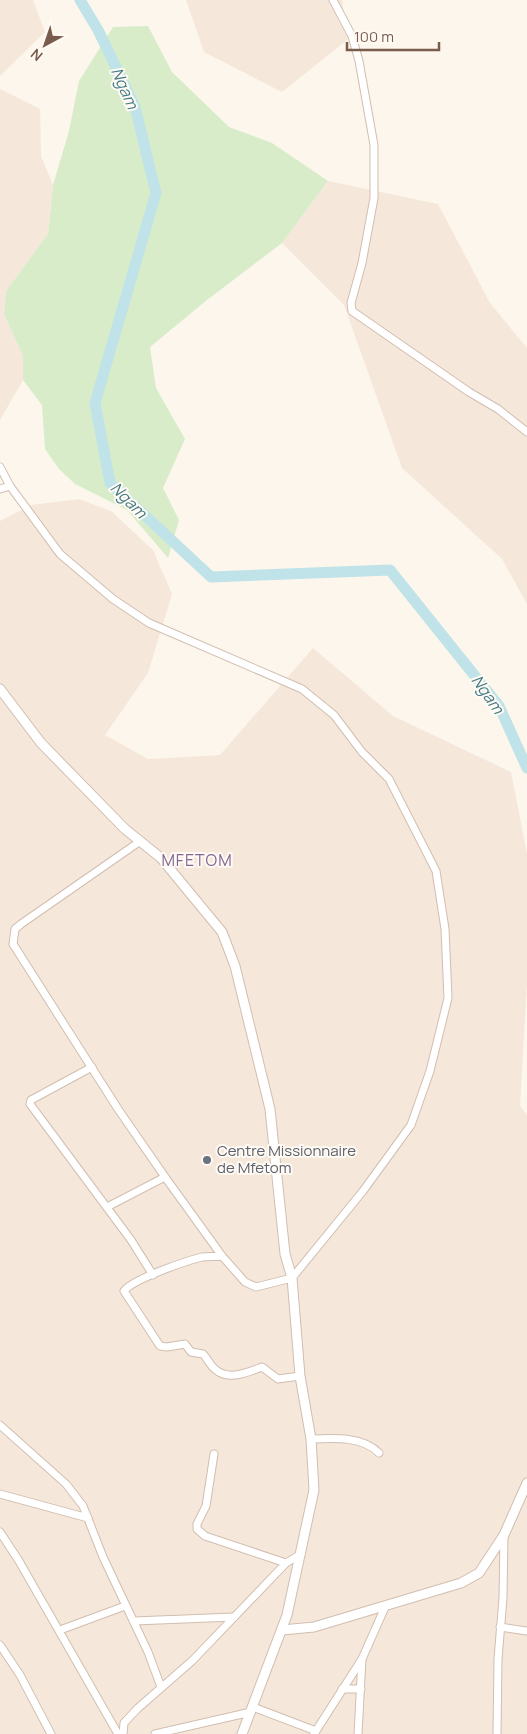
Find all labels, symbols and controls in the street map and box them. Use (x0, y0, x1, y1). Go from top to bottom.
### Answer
north arrow (20, 20, 70, 70)
scale bar (347, 20, 440, 52)
text: 100 m (354, 26, 394, 47)
text: N (26, 45, 46, 66)
water label: Ngam (106, 64, 144, 113)
water label: Ngam (106, 477, 153, 524)
water label: Ngam (467, 670, 510, 719)
district label: MFETOM (161, 849, 233, 871)
place label: Centre Missionnaire de Mfetom (217, 1140, 356, 1178)
marker: Centre Missionnaire de Mfetom (201, 1154, 213, 1166)

